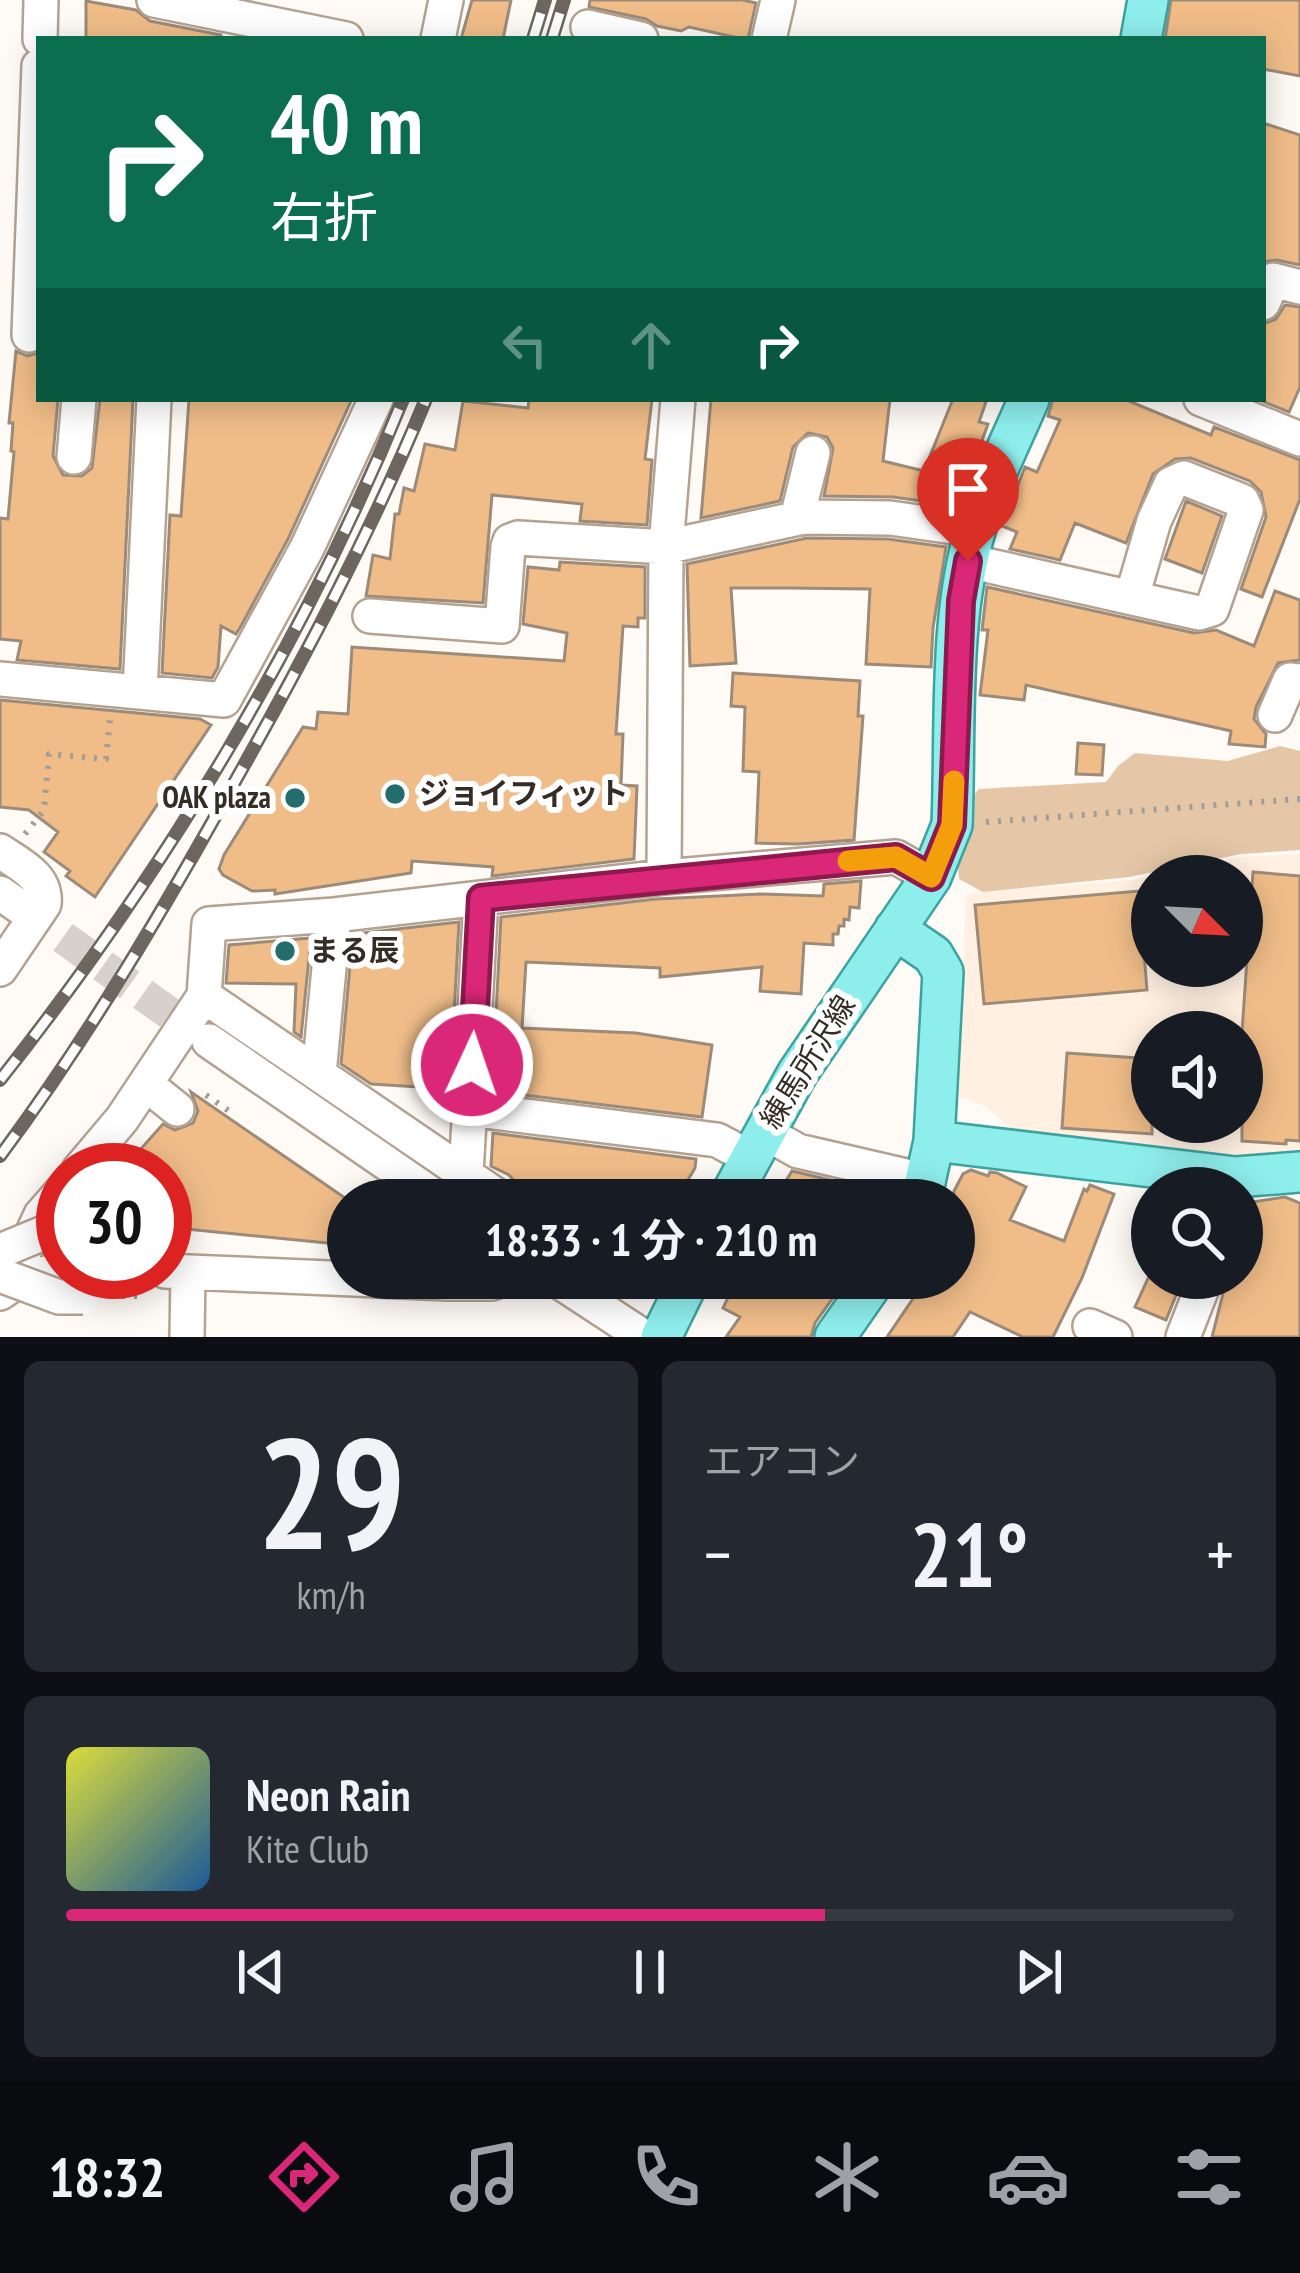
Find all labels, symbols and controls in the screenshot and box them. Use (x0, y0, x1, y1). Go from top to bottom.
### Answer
text: 40 m (270, 68, 423, 177)
icon: right (72, 84, 228, 240)
text: 右折 (270, 182, 378, 252)
icon: left (492, 312, 558, 378)
icon: ahead (618, 312, 684, 378)
icon: right (744, 312, 810, 378)
pin (917, 438, 1019, 561)
icon: arrive (935, 456, 1001, 522)
place label: ジョイフィット (419, 773, 628, 812)
place label: OAK plaza (162, 777, 271, 816)
marker: ジョイフィット (382, 781, 408, 807)
marker: OAK plaza (282, 785, 308, 811)
north arrow (1131, 855, 1263, 987)
map controls (1131, 855, 1263, 1299)
place label: まる辰 (309, 930, 399, 969)
marker: まる辰 (272, 938, 298, 964)
street label: 練馬所沢線 (750, 987, 863, 1135)
position arrow (409, 1002, 535, 1128)
button: sound (1131, 1011, 1263, 1143)
speed limit sign: 30 (36, 1143, 192, 1299)
button: search (1131, 1167, 1263, 1299)
text: 18:33 · 1 分 · 210 m (485, 1210, 817, 1268)
text: 29 (256, 1390, 406, 1592)
text: エアコン (704, 1435, 860, 1486)
text: 21° (910, 1495, 1028, 1612)
text: − (704, 1511, 731, 1596)
text: + (1207, 1511, 1234, 1596)
text: km/h (296, 1569, 366, 1620)
text: Neon Rain (246, 1765, 411, 1823)
text: Kite Club (246, 1823, 369, 1874)
icon: previous (228, 1939, 294, 2005)
icon: pause (617, 1939, 683, 2005)
icon: next (1006, 1939, 1072, 2005)
icon: directions (262, 2135, 346, 2219)
icon: music (443, 2135, 527, 2219)
icon: phone (624, 2135, 708, 2219)
icon: climate (805, 2135, 889, 2219)
icon: car (986, 2135, 1070, 2219)
icon: filters (1167, 2135, 1251, 2219)
text: 18:32 (49, 2142, 165, 2212)

